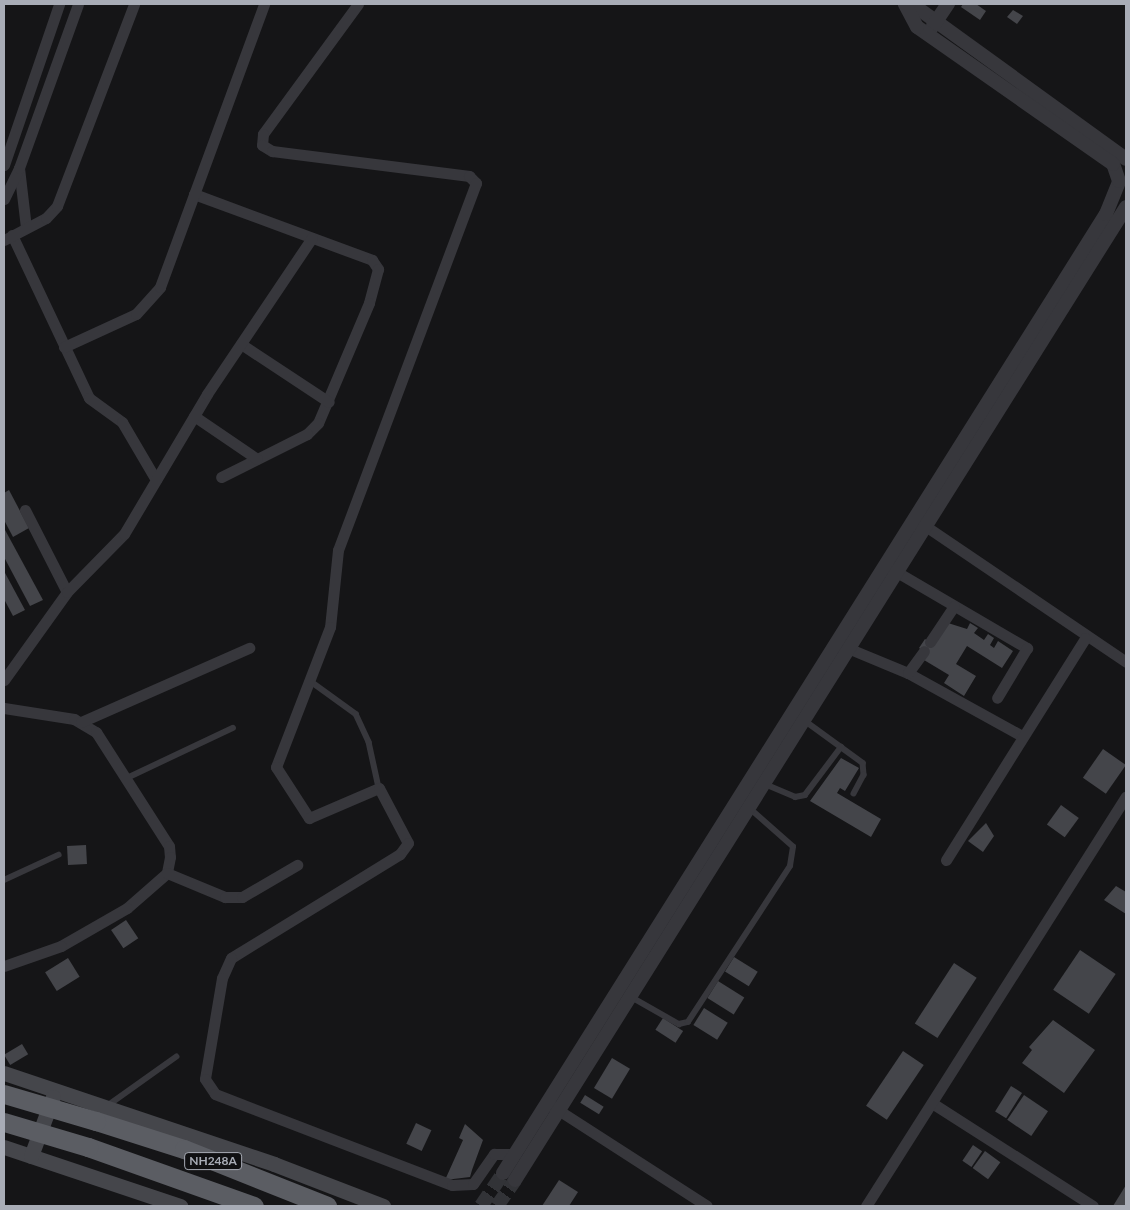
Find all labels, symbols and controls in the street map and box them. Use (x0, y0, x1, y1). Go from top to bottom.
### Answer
road number: NH248A (183, 1152, 243, 1170)

